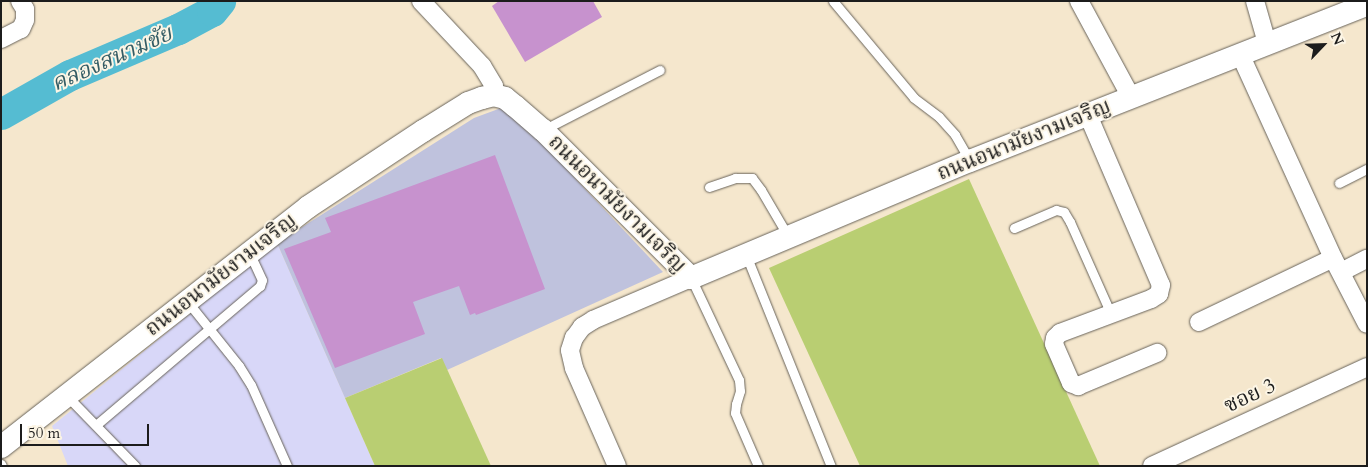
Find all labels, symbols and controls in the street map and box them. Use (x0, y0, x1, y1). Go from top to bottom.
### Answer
north arrow (1298, 20, 1348, 70)
water label: คลองสนามชัย (48, 21, 176, 97)
text: N (1326, 29, 1348, 48)
street label: ถนนอนามัยงามเจริญ (934, 94, 1114, 186)
street label: ถนนอนามัยงามเจริญ (543, 130, 691, 278)
street label: ถนนอนามัยงามเจริญ (140, 208, 302, 342)
street label: ซอย 3 (1220, 373, 1280, 419)
scale bar (22, 414, 151, 446)
text: 50 m (28, 423, 60, 443)

